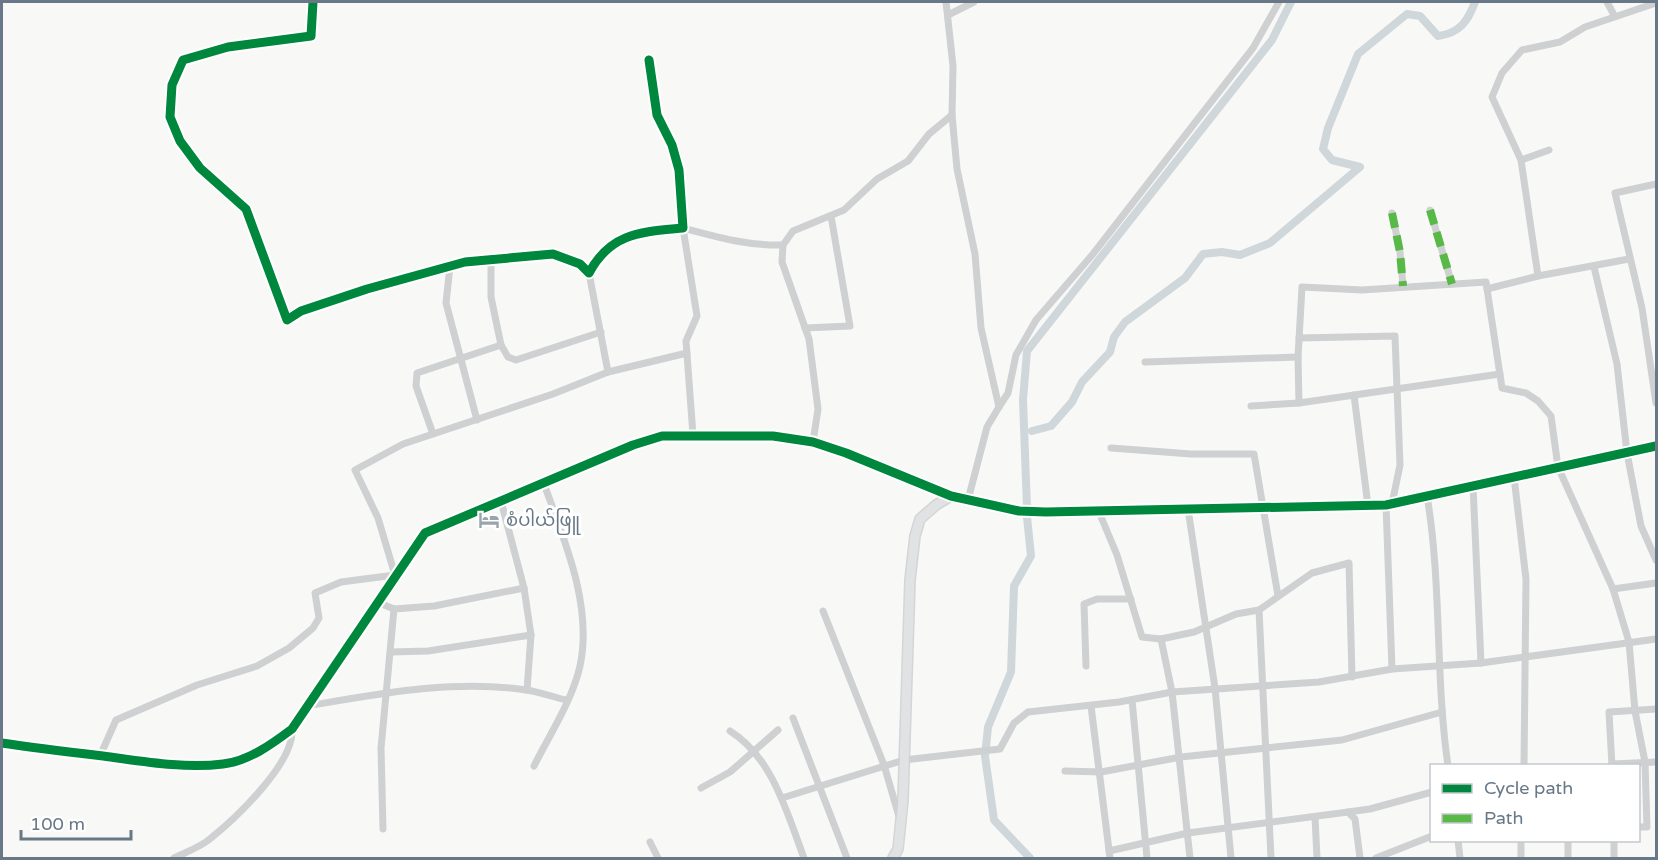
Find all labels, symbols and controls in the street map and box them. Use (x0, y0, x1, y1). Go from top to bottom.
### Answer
place label: စံပါယ်ဖြူ (506, 507, 581, 535)
hotel icon: စံပါယ်ဖြူ (477, 508, 501, 532)
legend (1430, 764, 1640, 842)
text: Cycle path (1484, 777, 1573, 799)
scale bar (21, 803, 130, 841)
text: Path (1484, 807, 1523, 829)
text: 100 m (30, 813, 85, 835)

